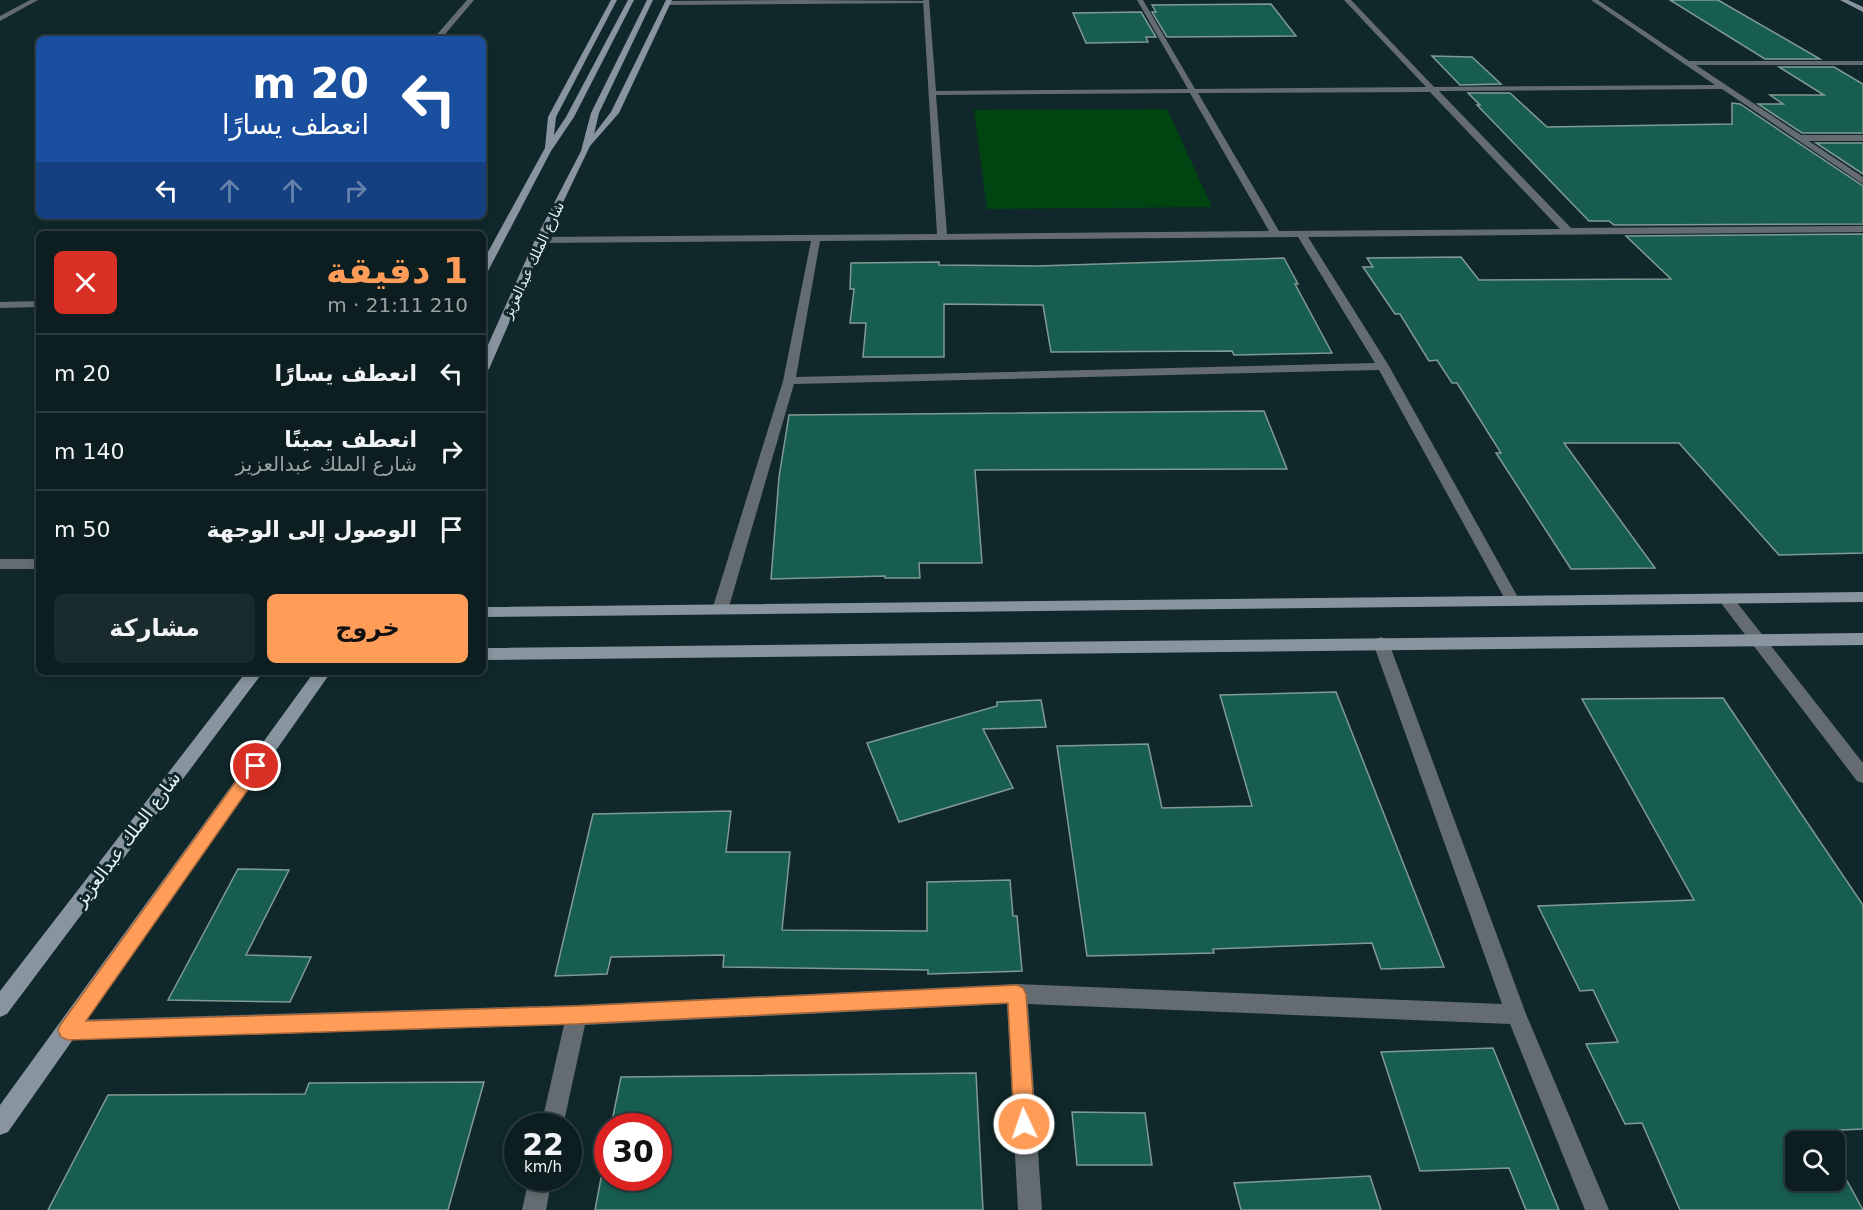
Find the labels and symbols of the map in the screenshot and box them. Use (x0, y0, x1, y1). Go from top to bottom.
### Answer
street label: شارع الملك عبدالعزيز (499, 199, 568, 322)
pin (230, 740, 281, 791)
street label: شارع الملك عبدالعزيز (69, 768, 185, 912)
position arrow (992, 1092, 1056, 1156)
speed limit sign: 30 (594, 1113, 672, 1191)

